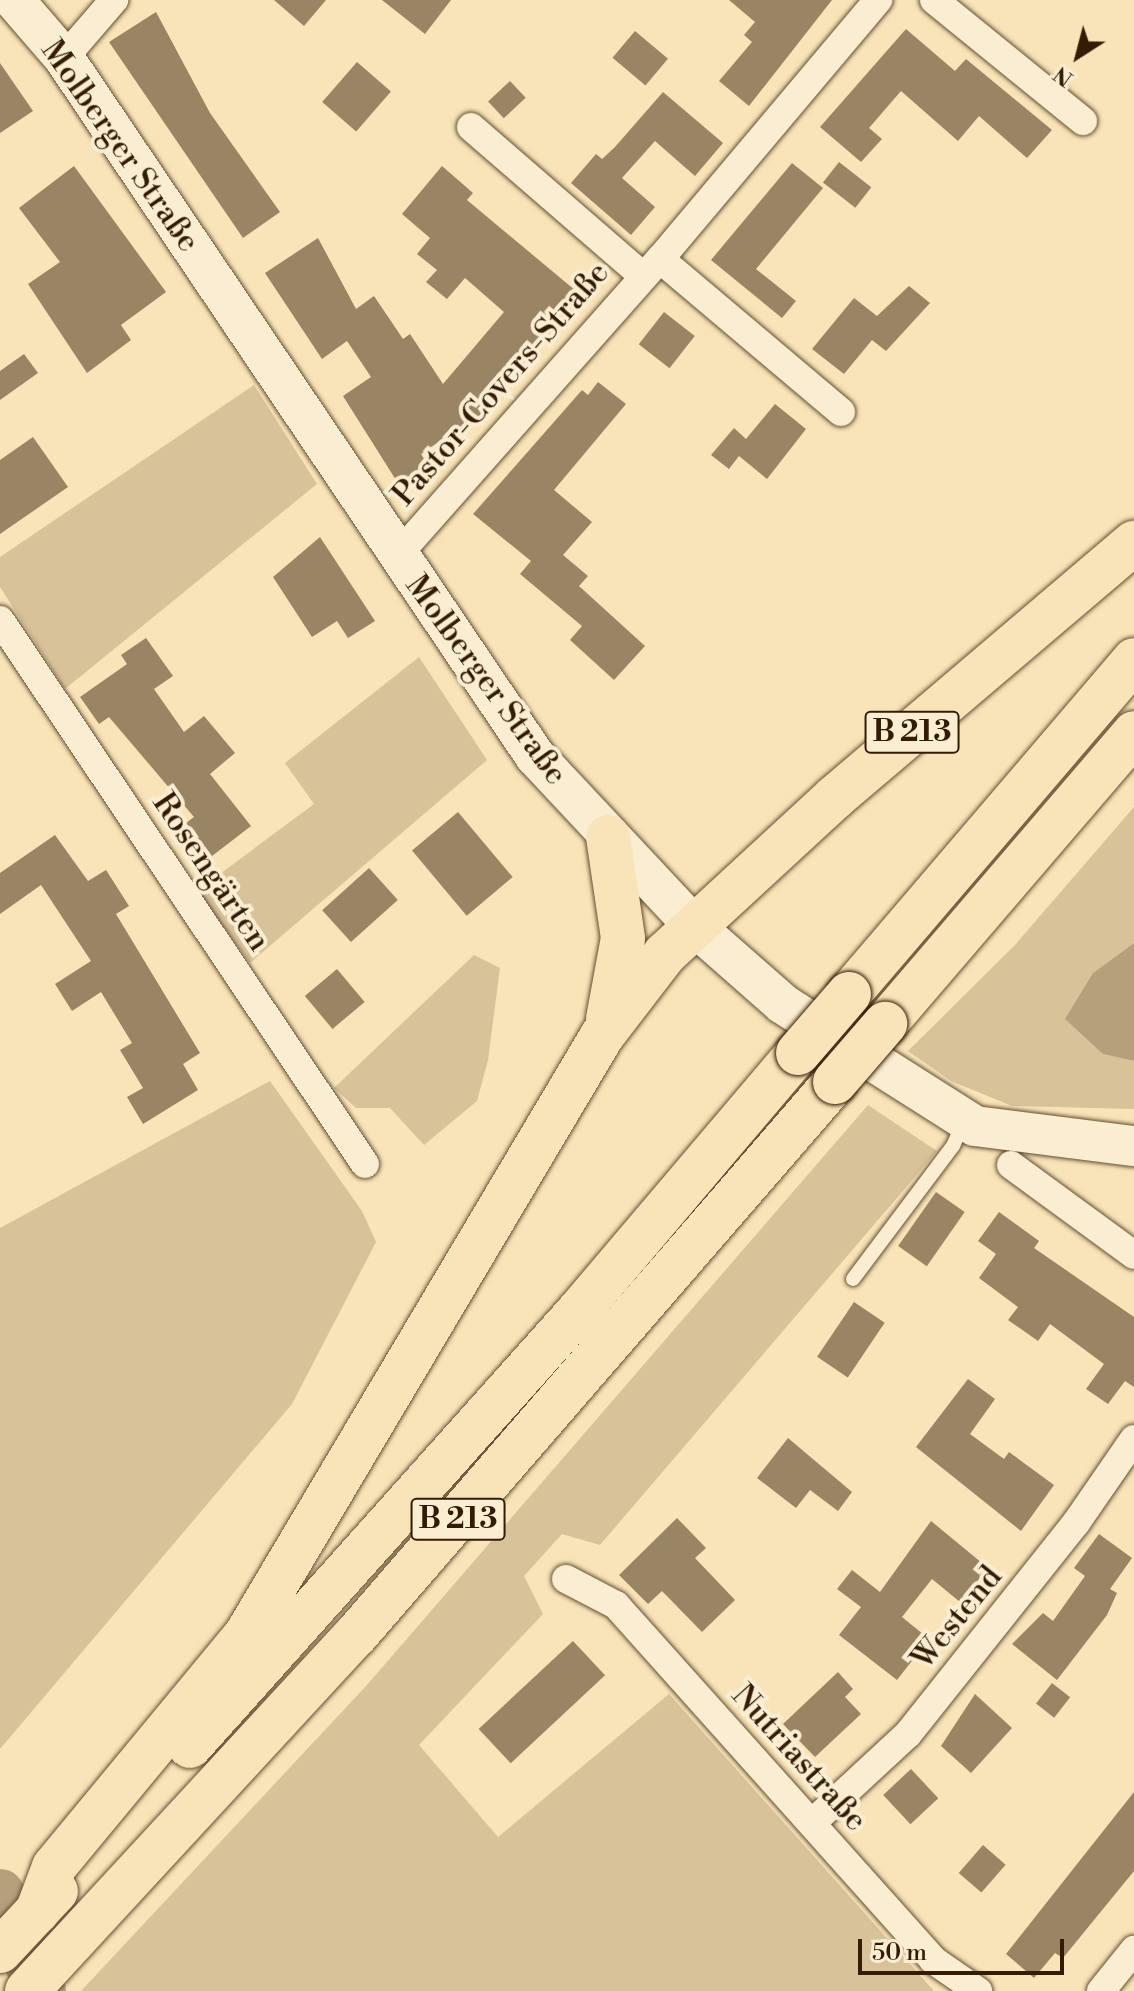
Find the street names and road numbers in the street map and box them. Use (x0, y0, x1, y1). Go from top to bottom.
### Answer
street label: Molberger Straße (33, 33, 207, 259)
street label: Pastor-Covers-Straße (385, 254, 617, 514)
street label: Molberger Straße (397, 568, 575, 792)
road number: B 213 (864, 706, 960, 758)
street label: Rosengärten (144, 785, 278, 959)
road number: B 213 (410, 1493, 506, 1545)
street label: Westend (904, 1559, 1010, 1677)
street label: Nutriastraße (723, 1677, 875, 1839)

